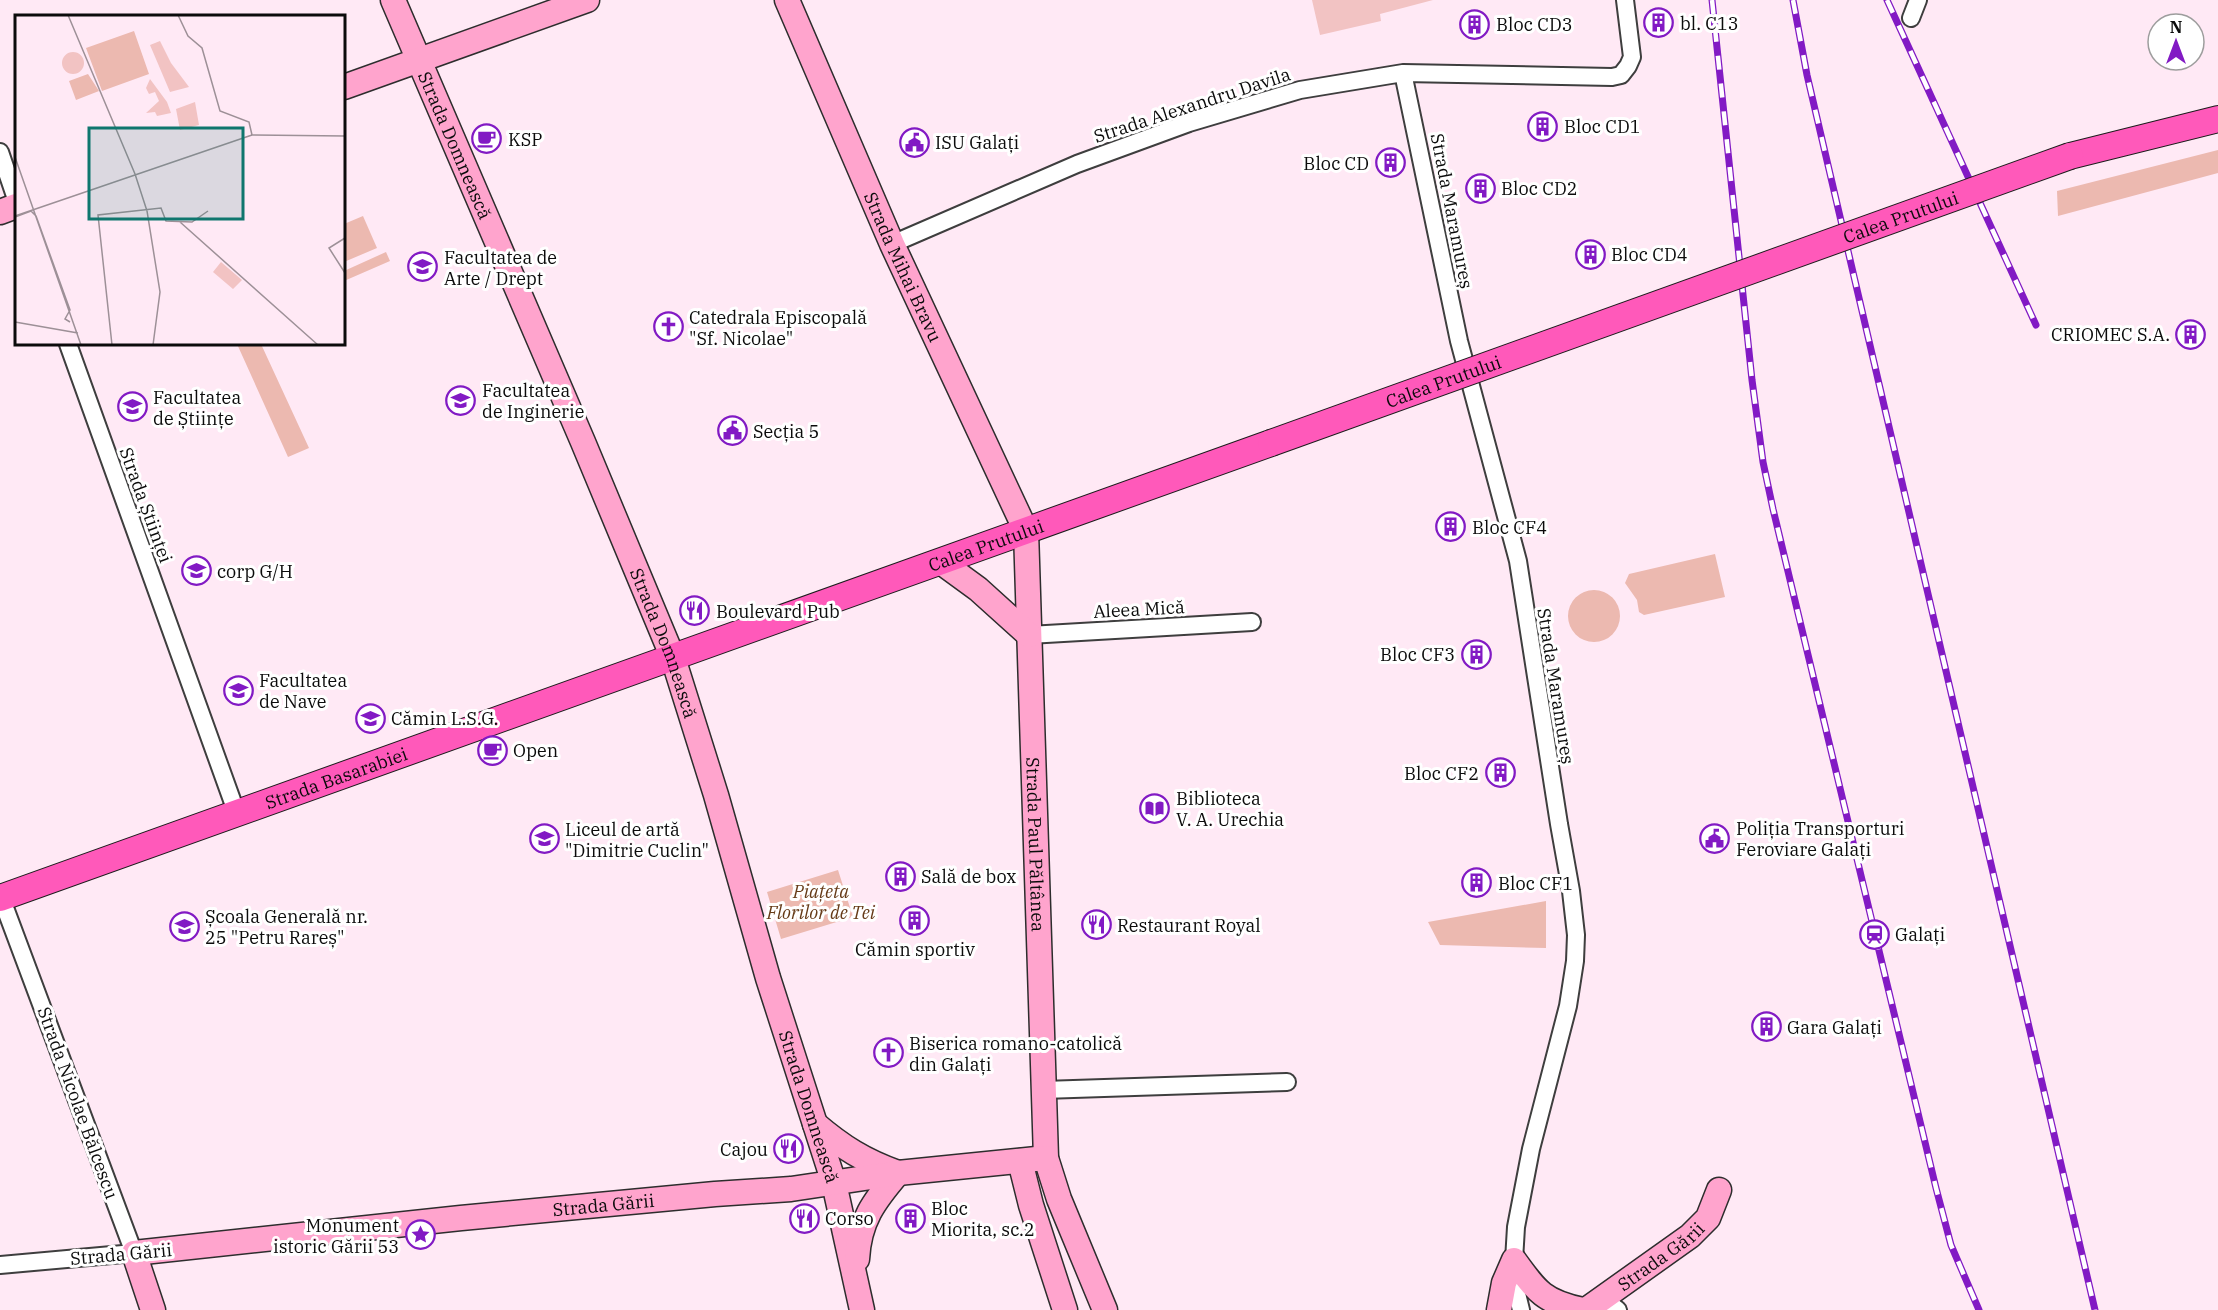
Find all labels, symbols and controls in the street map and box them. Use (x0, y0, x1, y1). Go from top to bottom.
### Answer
building icon: bl. C13 (1643, 7, 1675, 39)
building icon: Bloc CD3 (1459, 8, 1491, 40)
place label: bl. C13 (1680, 12, 1739, 35)
north arrow (2146, 12, 2206, 72)
place label: Bloc CD3 (1496, 13, 1572, 36)
inset map (15, 15, 345, 345)
text: N (2170, 17, 2182, 37)
street label: Strada Alexandru Davila (1091, 62, 1293, 148)
street label: Strada Domnească (413, 68, 497, 223)
building icon: Bloc CD1 (1527, 110, 1559, 142)
place label: Bloc CD1 (1564, 115, 1640, 138)
cafe icon: KSP (471, 123, 503, 155)
public building icon: ISU Galați (898, 126, 930, 158)
place label: KSP (508, 128, 543, 151)
place label: ISU Galați (935, 131, 1020, 154)
street label: Strada Maramureș (1426, 131, 1478, 291)
building icon: Bloc CD (1374, 147, 1406, 179)
place label: Bloc CD (1303, 152, 1369, 175)
building icon: Bloc CD2 (1464, 172, 1496, 204)
place label: Bloc CD2 (1501, 177, 1577, 200)
street label: Calea Prutului (1840, 185, 1962, 248)
street label: Strada Mihai Bravu (859, 188, 948, 345)
building icon: Bloc CD4 (1574, 238, 1606, 270)
place label: Bloc CD4 (1611, 243, 1687, 266)
place label: Facultatea de Arte / Drept (444, 246, 557, 290)
school or university icon: Facultatea de Arte / Drept (407, 251, 439, 283)
place label: Catedrala Episcopală "Sf. Nicolae" (689, 306, 867, 350)
church icon: Catedrala Episcopală "Sf. Nicolae" (652, 311, 684, 343)
building icon: CRIOMEC S.A. (2175, 318, 2207, 350)
place label: CRIOMEC S.A. (2051, 323, 2170, 346)
street label: Calea Prutului (1382, 350, 1504, 412)
place label: Facultatea de Inginerie (482, 379, 584, 423)
school or university icon: Facultatea de Inginerie (445, 384, 477, 416)
place label: Facultatea de Științe (153, 386, 241, 430)
school or university icon: Facultatea de Științe (116, 391, 148, 423)
public building icon: Secția 5 (716, 415, 748, 447)
place label: Secția 5 (753, 420, 819, 443)
street label: Strada Științei (114, 444, 178, 566)
building icon: Bloc CF4 (1435, 511, 1467, 543)
street label: Calea Prutului (925, 514, 1047, 576)
place label: Bloc CF4 (1472, 516, 1547, 539)
school or university icon: corp G/H (180, 555, 212, 587)
place label: corp G/H (217, 560, 293, 583)
street label: Strada Domnească (625, 564, 703, 721)
restaurant icon: Boulevard Pub (679, 595, 711, 627)
street label: Aleea Mică (1093, 595, 1185, 623)
place label: Boulevard Pub (716, 600, 840, 623)
street label: Strada Maramureș (1532, 606, 1580, 766)
building icon: Bloc CF3 (1460, 638, 1492, 670)
place label: Bloc CF3 (1380, 643, 1455, 666)
place label: Facultatea de Nave (259, 669, 347, 713)
school or university icon: Facultatea de Nave (222, 674, 254, 706)
school or university icon: Cămin L.S.G. (354, 702, 386, 734)
place label: Cămin L.S.G. (391, 707, 498, 730)
cafe icon: Open (476, 734, 508, 766)
place label: Open (513, 739, 558, 762)
street label: Strada Basarabiei (262, 742, 411, 814)
street label: Strada Paul Păltânea (1022, 757, 1050, 932)
building icon: Bloc CF2 (1484, 757, 1516, 789)
place label: Bloc CF2 (1404, 762, 1479, 785)
place label: Biblioteca V. A. Urechia (1176, 787, 1284, 831)
library icon: Biblioteca V. A. Urechia (1139, 792, 1171, 824)
place label: Poliția Transporturi Feroviare Galați (1736, 817, 1905, 861)
place label: Liceul de artă "Dimitrie Cuclin" (565, 818, 709, 862)
public building icon: Poliția Transporturi Feroviare Galați (1699, 822, 1731, 854)
school or university icon: Liceul de artă "Dimitrie Cuclin" (528, 823, 560, 855)
building icon: Sală de box (884, 860, 916, 892)
place label: Sală de box (921, 865, 1016, 888)
building icon: Bloc CF1 (1461, 867, 1493, 899)
place label: Bloc CF1 (1498, 872, 1573, 895)
park label: Piațeta Florilor de Tei (766, 880, 876, 924)
building icon: Cămin sportiv (899, 904, 931, 936)
place label: Școala Generală nr. 25 "Petru Rareș" (205, 905, 368, 949)
restaurant icon: Restaurant Royal (1080, 909, 1112, 941)
school or university icon: Școala Generală nr. 25 "Petru Rareș" (168, 910, 200, 942)
place label: Restaurant Royal (1117, 914, 1261, 937)
station icon: Galați (1858, 918, 1890, 950)
place label: Galați (1895, 923, 1945, 946)
place label: Cămin sportiv (855, 938, 975, 961)
street label: Strada Nicolae Bălcescu (32, 1004, 124, 1202)
building icon: Gara Galați (1750, 1011, 1782, 1043)
place label: Gara Galați (1787, 1016, 1882, 1039)
street label: Strada Domnească (774, 1027, 845, 1186)
place label: Biserica romano-catolică din Galați (909, 1032, 1122, 1076)
church icon: Biserica romano-catolică din Galați (872, 1037, 904, 1069)
restaurant icon: Cajou (773, 1133, 805, 1165)
place label: Cajou (720, 1138, 768, 1161)
street label: Strada Gării (552, 1188, 656, 1221)
place label: Bloc Miorita, sc.2 (931, 1197, 1035, 1241)
restaurant icon: Corso (788, 1202, 820, 1234)
building icon: Bloc Miorita, sc.2 (894, 1202, 926, 1234)
place label: Corso (825, 1207, 874, 1230)
place label: Monument istoric Gării 53 (273, 1214, 399, 1258)
street label: Strada Gării (1613, 1217, 1709, 1296)
place icon: Monument istoric Gării 53 (404, 1219, 436, 1251)
street label: Strada Gării (69, 1238, 173, 1270)

